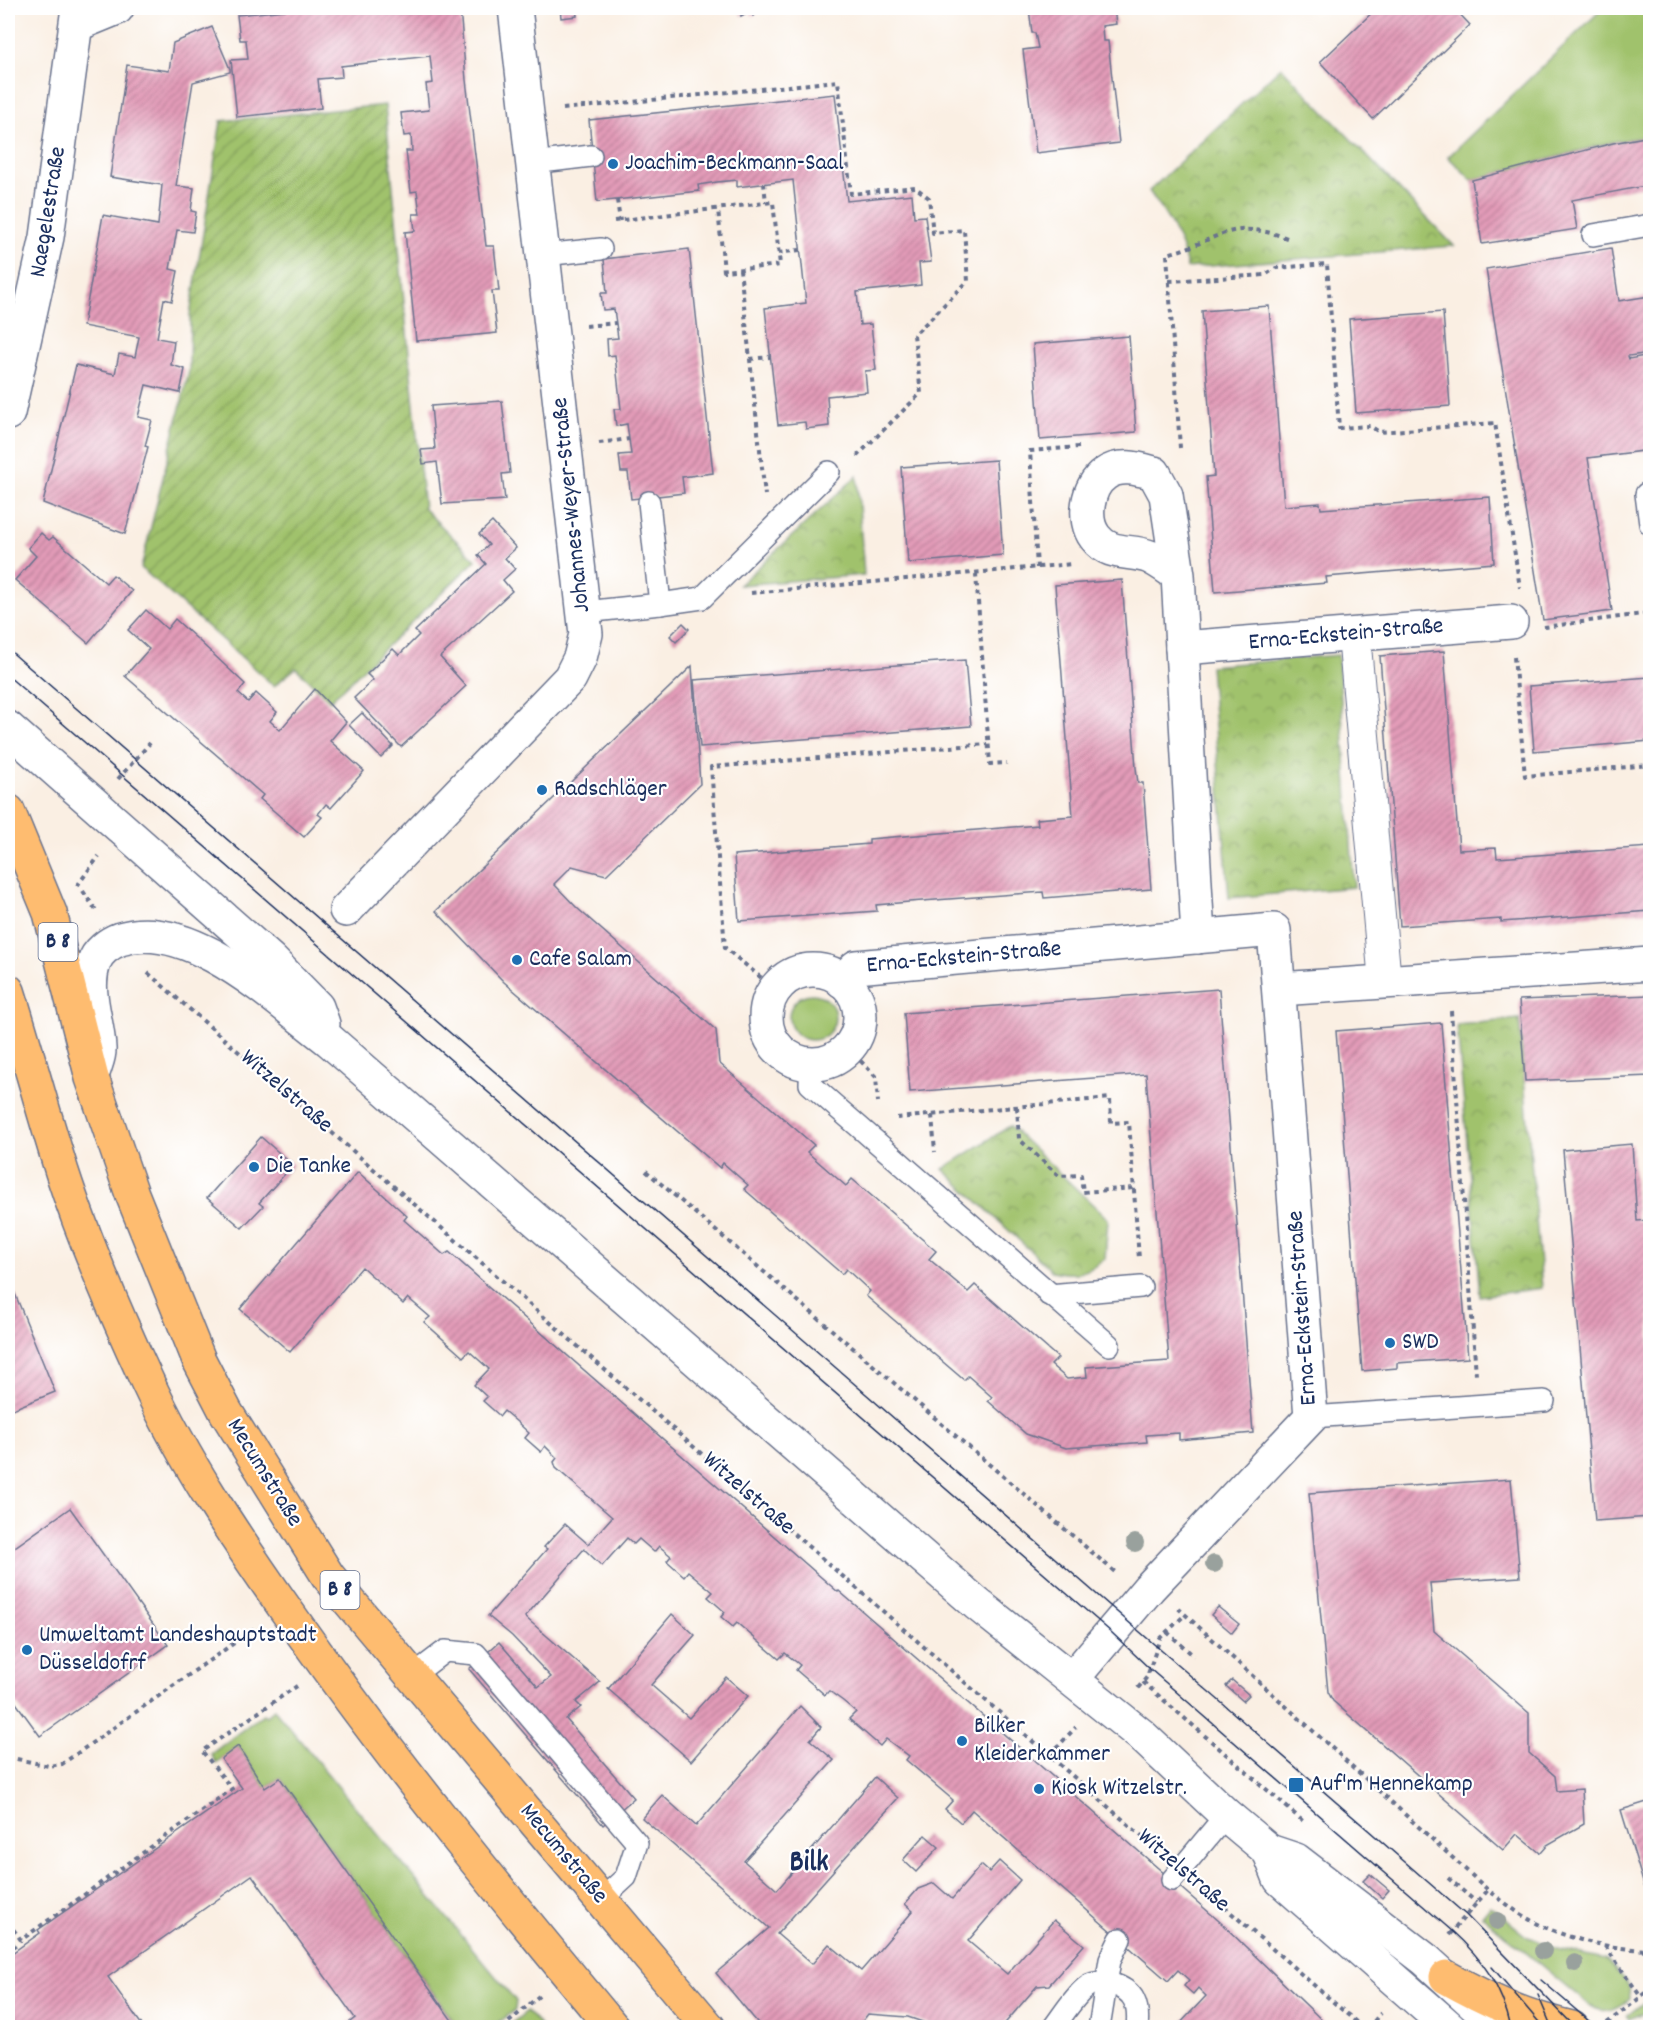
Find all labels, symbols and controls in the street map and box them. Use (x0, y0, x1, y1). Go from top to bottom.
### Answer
street label: Naegelestraße (22, 144, 76, 280)
place label: Joachim-Beckmann-Saal (625, 147, 844, 181)
marker: Joachim-Beckmann-Saal (606, 157, 620, 171)
street label: Johannes-Weyer-Straße (544, 396, 600, 614)
street label: Erna-Eckstein-Straße (1247, 610, 1445, 660)
place label: Radschläger (554, 773, 667, 807)
marker: Radschläger (535, 783, 549, 797)
road number: B 8 (38, 923, 78, 961)
street label: Erna-Eckstein-Straße (865, 933, 1063, 983)
place label: Cafe Salam (529, 943, 632, 977)
marker: Cafe Salam (510, 953, 524, 967)
street label: Witzelstraße (232, 1042, 340, 1142)
place label: Die Tanke (266, 1150, 351, 1184)
marker: Die Tanke (247, 1160, 261, 1174)
street label: Erna-Eckstein-Straße (1279, 1209, 1327, 1407)
place label: SWD (1402, 1326, 1439, 1360)
marker: SWD (1383, 1336, 1397, 1350)
street label: Mecumstraße (217, 1412, 311, 1534)
street label: Witzelstraße (694, 1444, 802, 1544)
road number: B 8 (320, 1571, 360, 1609)
place label: Umweltamt Landeshauptstadt Düsseldofrf (39, 1619, 317, 1681)
marker: Umweltamt Landeshauptstadt Düsseldofrf (20, 1643, 34, 1657)
place label: Bilker Kleiderkammer (974, 1710, 1110, 1772)
marker: Bilker Kleiderkammer (955, 1734, 969, 1748)
place label: Auf'm Hennekamp (1310, 1768, 1473, 1802)
place label: Kiosk Witzelstr. (1051, 1772, 1187, 1806)
marker: Auf'm Hennekamp (1287, 1776, 1305, 1794)
marker: Kiosk Witzelstr. (1032, 1782, 1046, 1796)
street label: Mecumstraße (511, 1796, 615, 1912)
street label: Witzelstraße (1129, 1821, 1237, 1921)
district label: Bilk (789, 1843, 829, 1886)

